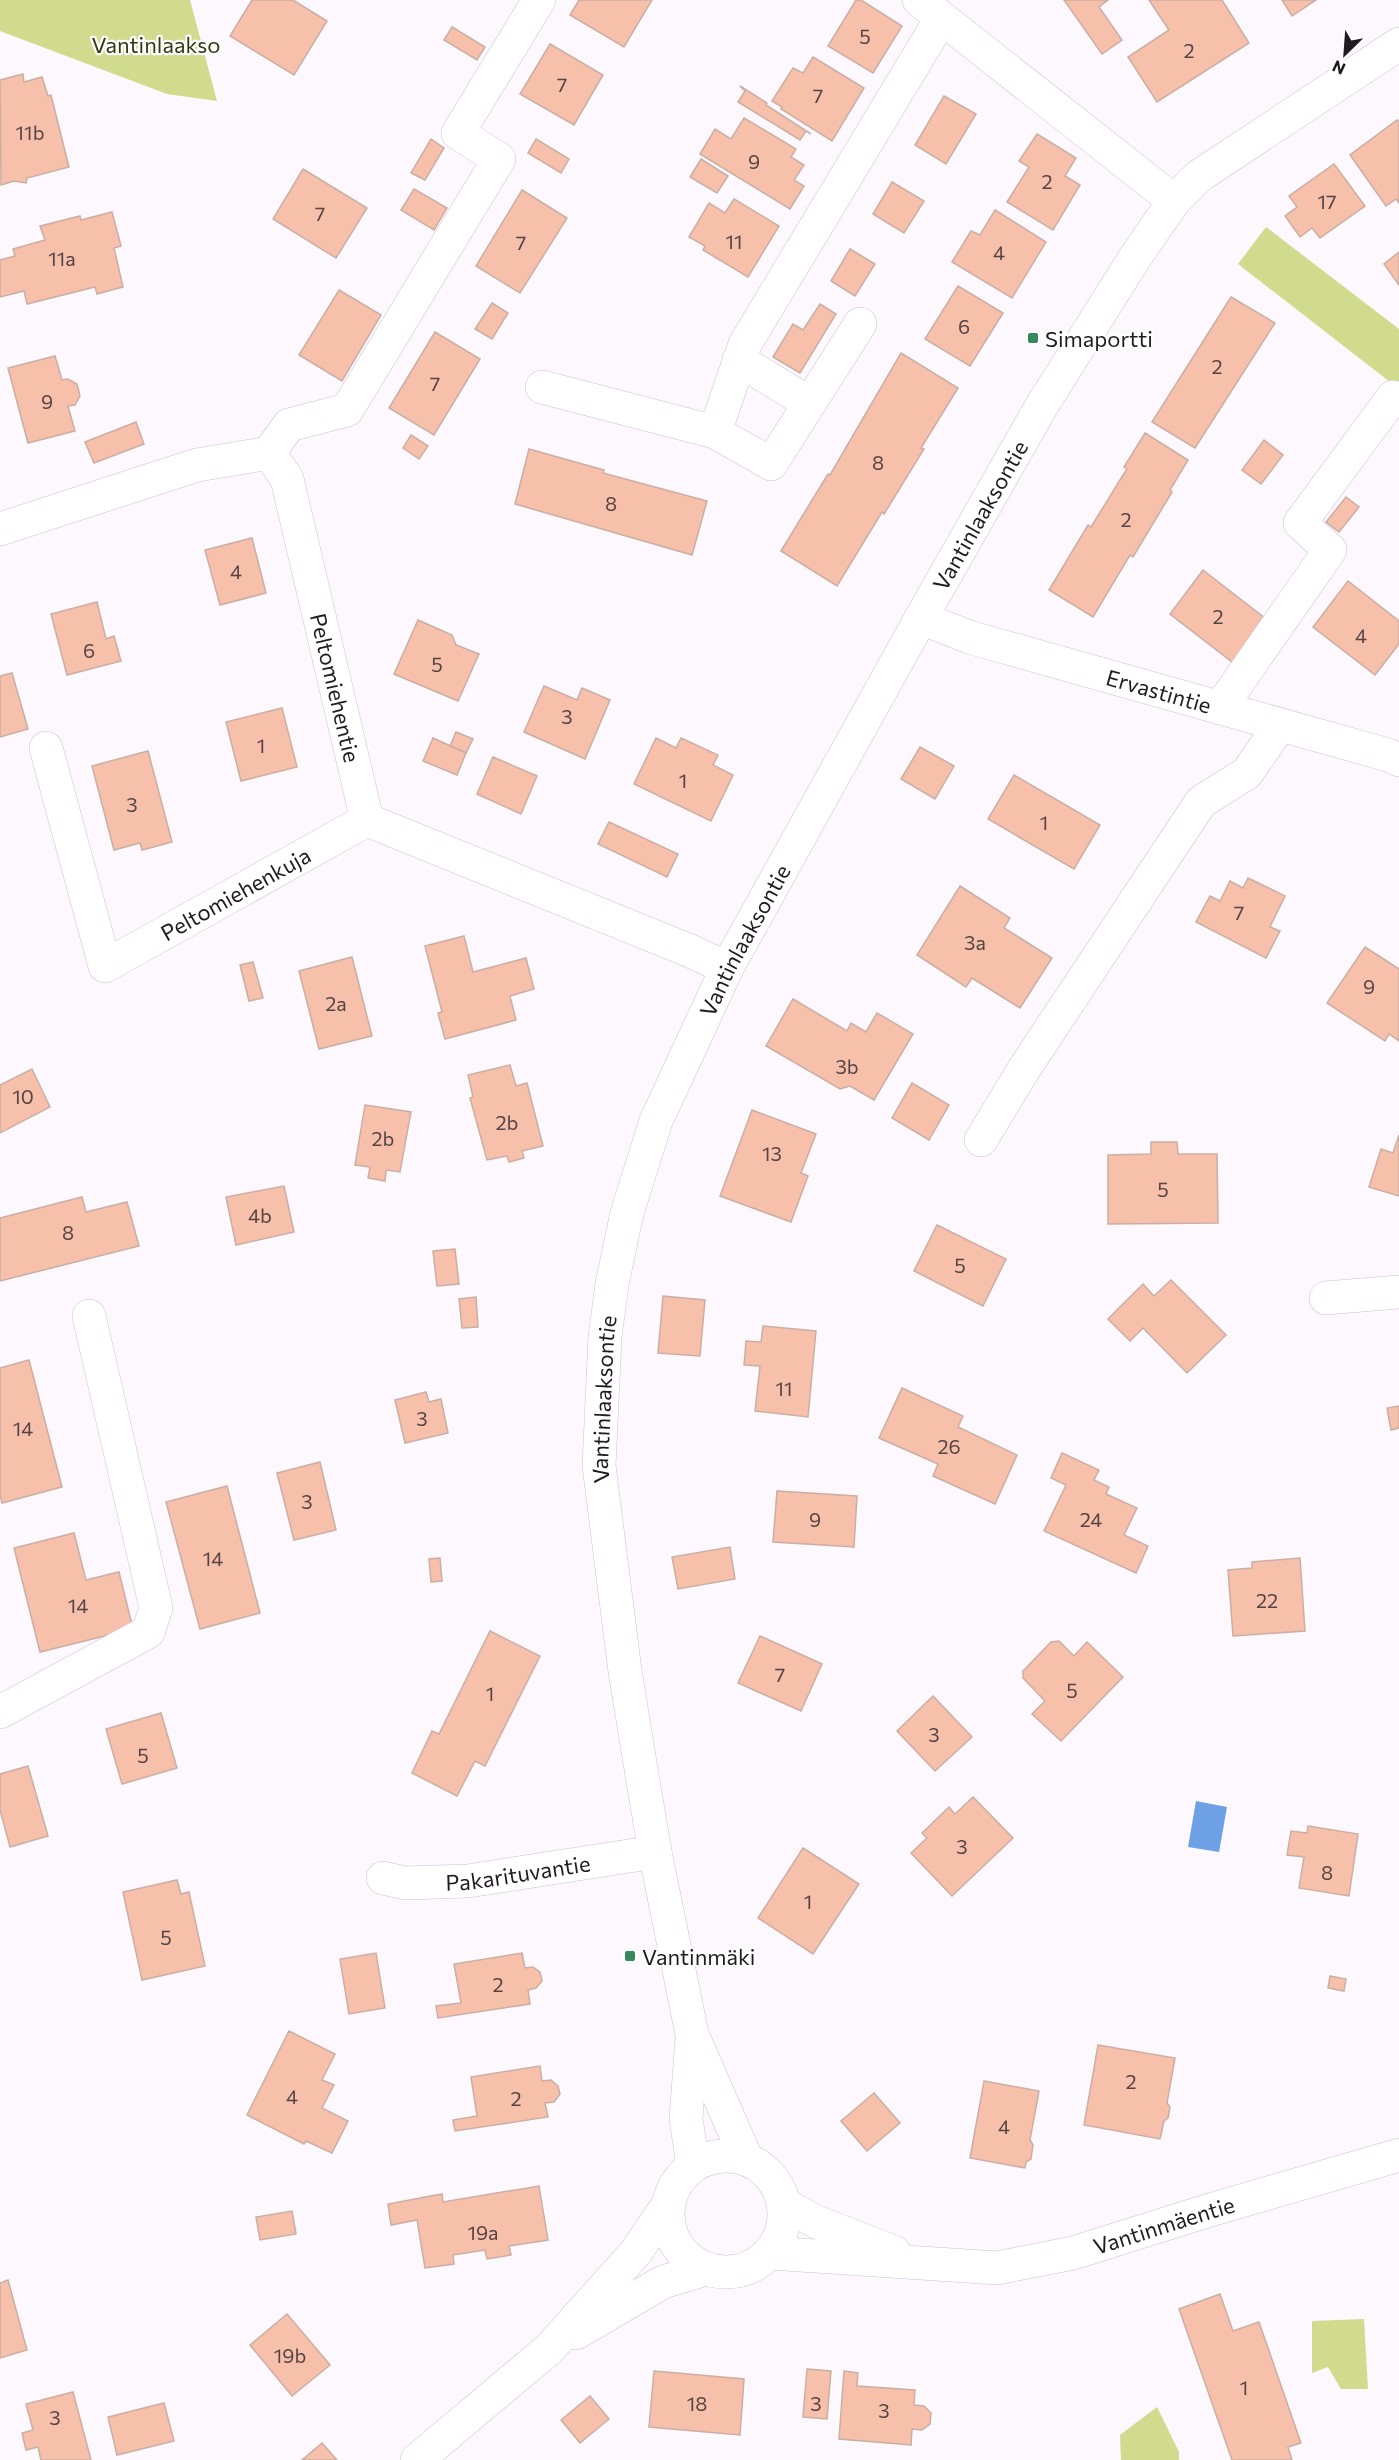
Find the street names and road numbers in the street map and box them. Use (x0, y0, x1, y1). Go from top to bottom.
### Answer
street label: Vantinlaaksontie (926, 435, 1033, 595)
street label: Peltomiehentie (305, 610, 366, 765)
street label: Ervastintie (1103, 663, 1215, 718)
street label: Peltomiehenkuja (156, 841, 315, 946)
street label: Vantinlaaksontie (693, 859, 795, 1020)
street label: Vantinlaaksontie (585, 1314, 621, 1485)
street label: Pakarituvantie (445, 1849, 592, 1895)
street label: Vantinmäentie (1090, 2190, 1237, 2259)

